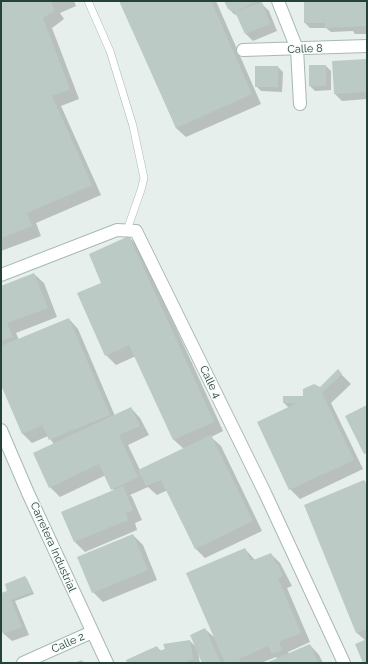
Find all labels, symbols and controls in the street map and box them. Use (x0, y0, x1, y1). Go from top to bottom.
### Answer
street label: Calle 8 (287, 42, 323, 56)
street label: Calle 4 (196, 363, 224, 401)
street label: Carretera Industrial (27, 500, 79, 594)
street label: Calle 2 (50, 630, 86, 656)

